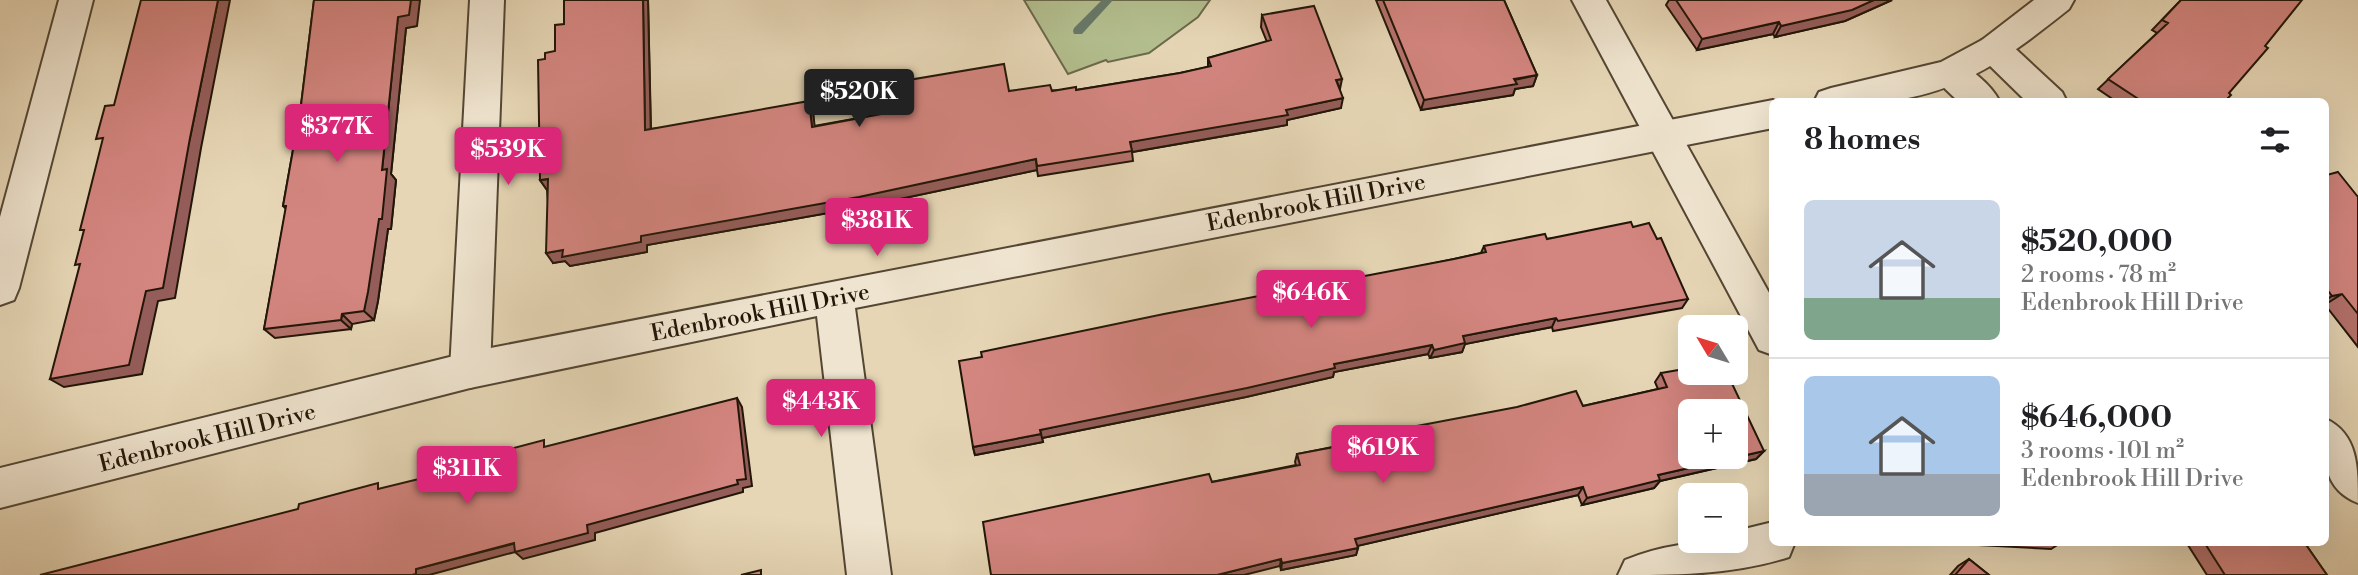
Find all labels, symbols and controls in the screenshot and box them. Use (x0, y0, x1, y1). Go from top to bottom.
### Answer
pin: $520K (810, 69, 908, 129)
text: $520K (820, 78, 898, 106)
pin: $377K (288, 104, 386, 164)
text: $377K (301, 113, 373, 141)
text: 8 homes (1804, 121, 1920, 159)
icon: filters (2256, 121, 2294, 159)
pin: $539K (459, 128, 557, 187)
text: $539K (471, 136, 545, 164)
street label: Edenbrook Hill Drive (1204, 168, 1428, 238)
pin: $381K (828, 198, 926, 258)
text: $381K (841, 207, 913, 235)
text: $520,000 (2021, 223, 2173, 261)
icon: home (1860, 228, 1944, 312)
text: 2 rooms · 78 m² (2021, 261, 2176, 289)
pin: $646K (1262, 270, 1360, 330)
street label: Edenbrook Hill Drive (648, 278, 872, 348)
text: $646K (1272, 279, 1350, 307)
text: Edenbrook Hill Drive (2021, 289, 2244, 317)
north arrow (1678, 315, 1748, 385)
map controls (1678, 315, 1748, 553)
pin: $443K (772, 380, 870, 439)
text: $443K (782, 388, 860, 416)
street label: Edenbrook Hill Drive (96, 397, 319, 478)
button: + (1678, 399, 1748, 469)
text: $646,000 (2021, 399, 2172, 437)
icon: home (1860, 404, 1944, 488)
pin: $619K (1334, 426, 1432, 485)
text: $619K (1347, 434, 1419, 462)
text: 3 rooms · 101 m² (2021, 437, 2184, 465)
pin: $311K (418, 447, 516, 506)
text: $311K (433, 455, 501, 483)
text: Edenbrook Hill Drive (2021, 465, 2244, 493)
button: − (1678, 483, 1748, 553)

